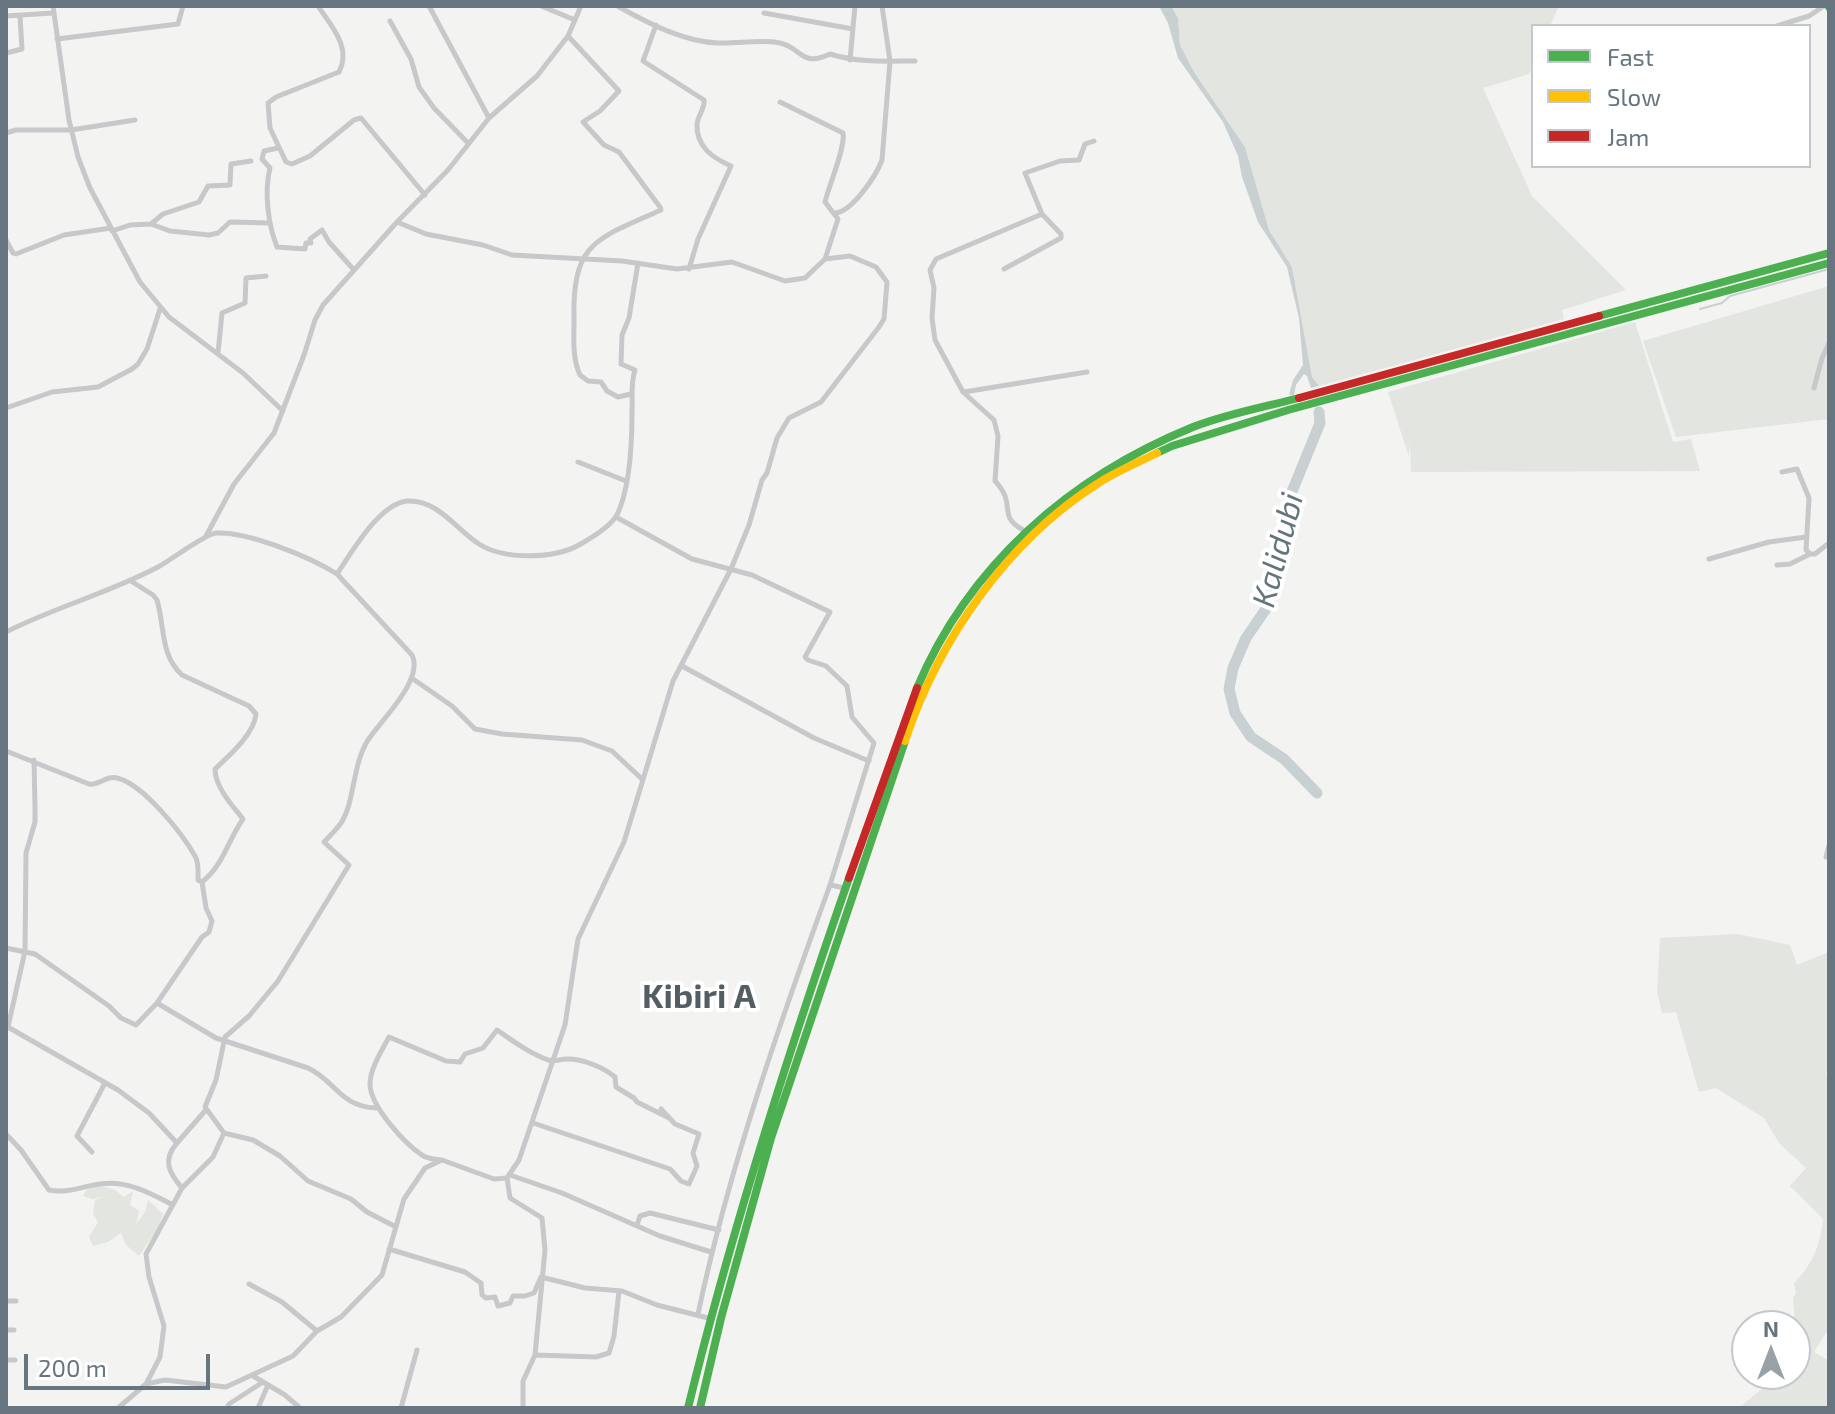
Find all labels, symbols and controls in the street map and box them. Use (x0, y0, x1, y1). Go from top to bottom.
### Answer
legend (1531, 24, 1811, 168)
text: Fast (1607, 42, 1654, 71)
text: Slow (1607, 82, 1661, 111)
text: Jam (1607, 122, 1649, 151)
water label: Kalidubi (1244, 489, 1312, 611)
district label: Kibiri A (642, 977, 756, 1017)
north arrow (1731, 1310, 1811, 1390)
text: N (1763, 1315, 1779, 1341)
scale bar (28, 1338, 214, 1388)
text: 200 m (38, 1353, 107, 1382)

